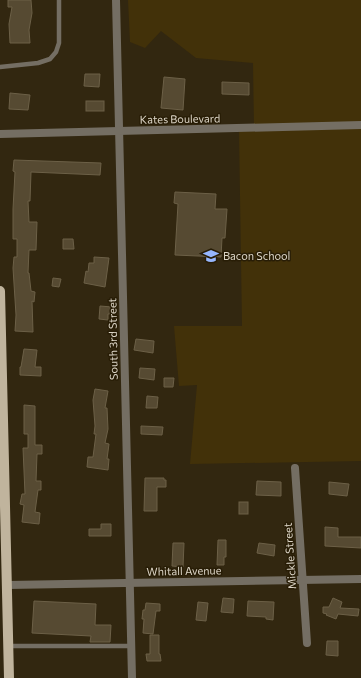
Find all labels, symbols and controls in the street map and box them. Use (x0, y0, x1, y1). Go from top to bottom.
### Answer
street label: Kates Boulevard (140, 111, 220, 126)
school or university icon: Bacon School (202, 247, 220, 265)
place label: Bacon School (223, 249, 290, 262)
street label: South 3rd Street (105, 297, 120, 380)
street label: Mickle Street (281, 522, 298, 590)
street label: Whitall Avenue (146, 563, 222, 578)

